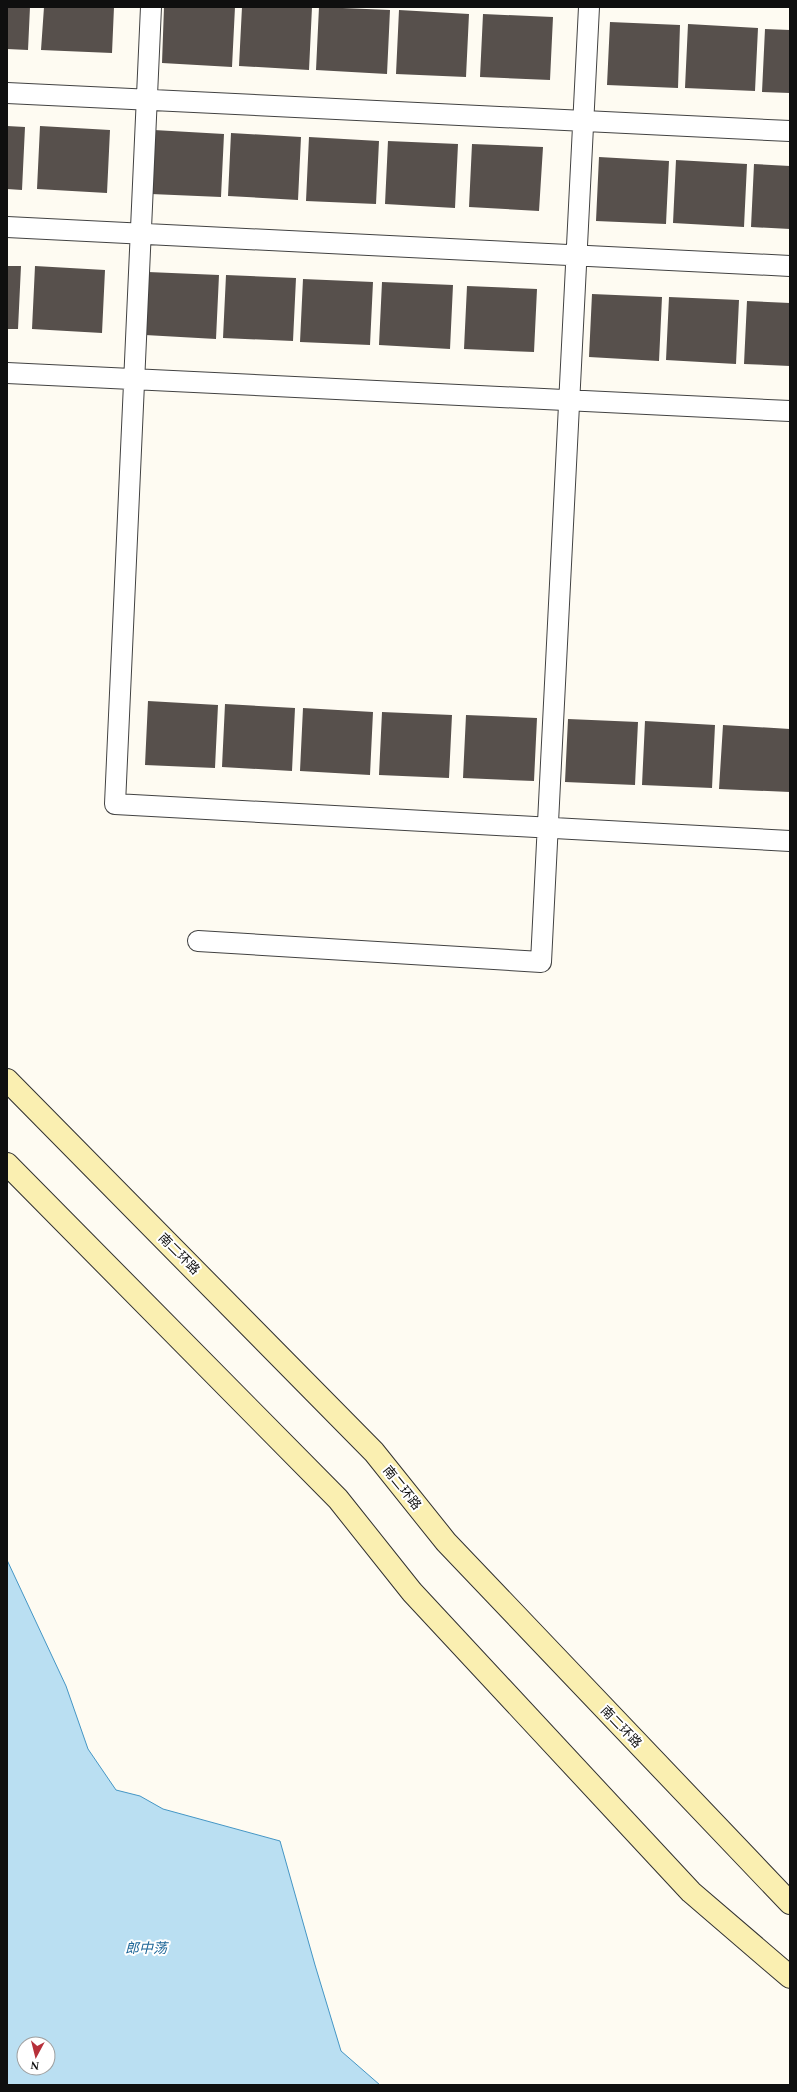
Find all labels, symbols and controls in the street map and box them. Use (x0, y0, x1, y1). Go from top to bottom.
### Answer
street label: 南二环路 (154, 1229, 204, 1279)
street label: 南二环路 (378, 1461, 426, 1515)
street label: 南二环路 (596, 1701, 646, 1753)
water label: 郎中荡 (125, 1938, 169, 1959)
north arrow (16, 2036, 56, 2076)
text: N (29, 2056, 40, 2074)

